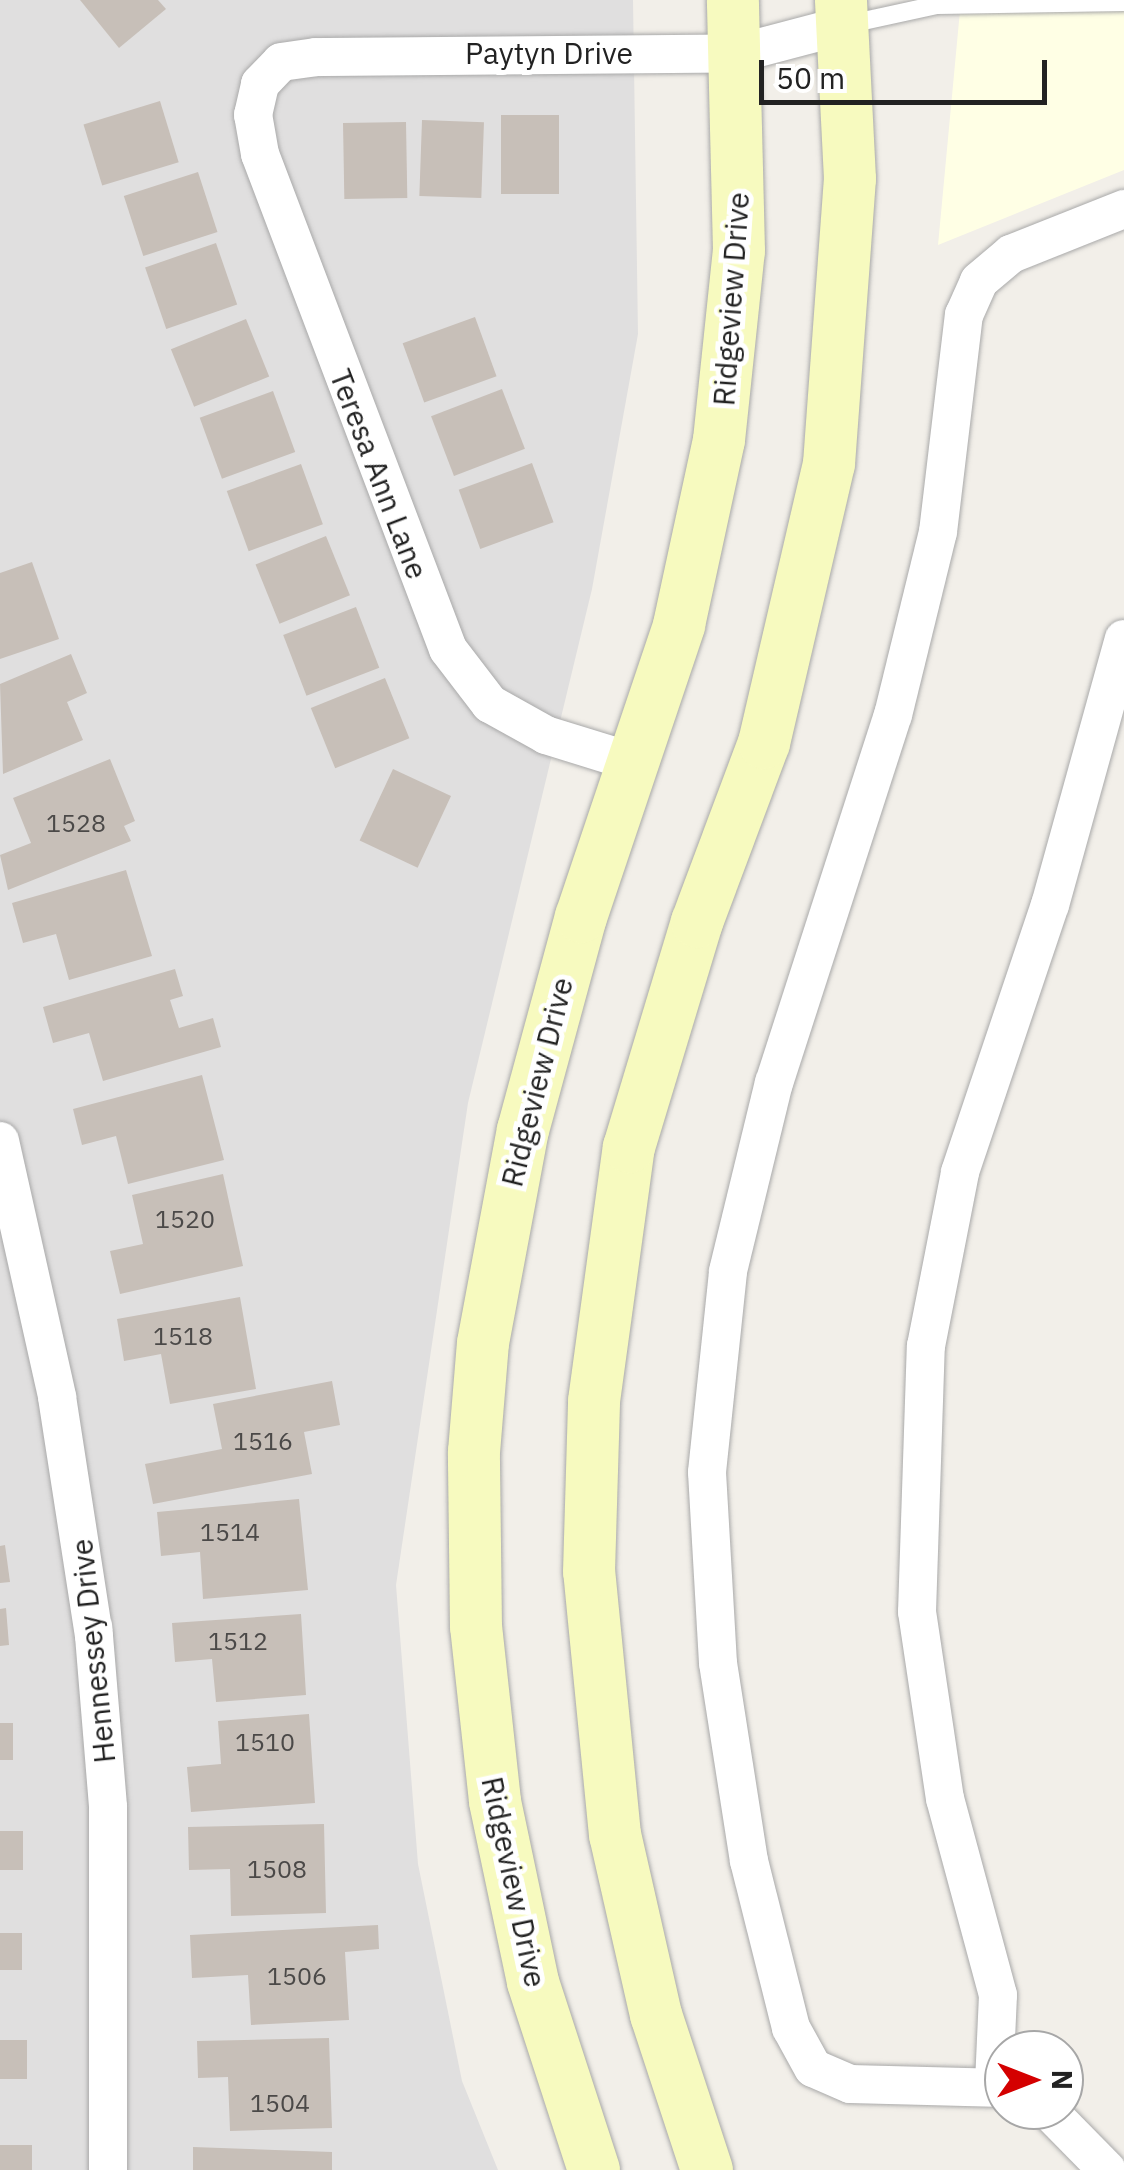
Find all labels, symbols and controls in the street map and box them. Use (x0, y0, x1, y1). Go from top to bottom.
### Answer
street label: Paytyn Drive (465, 35, 633, 71)
scale bar (764, 40, 1052, 102)
text: 50 m (776, 58, 845, 97)
street label: Ridgeview Drive (706, 191, 756, 407)
street label: Teresa Ann Lane (322, 364, 436, 584)
house number: 1528 (46, 808, 106, 838)
street label: Ridgeview Drive (494, 974, 580, 1190)
house number: 1520 (155, 1204, 215, 1234)
house number: 1518 (153, 1321, 213, 1351)
house number: 1516 (233, 1426, 293, 1456)
house number: 1514 (200, 1517, 260, 1547)
street label: Hennessey Drive (63, 1537, 123, 1765)
house number: 1512 (208, 1626, 268, 1656)
house number: 1510 (235, 1727, 295, 1757)
street label: Ridgeview Drive (474, 1773, 554, 1991)
house number: 1508 (247, 1854, 307, 1884)
house number: 1506 (267, 1961, 327, 1991)
north arrow (984, 2030, 1084, 2130)
text: N (1044, 2070, 1081, 2090)
house number: 1504 (250, 2088, 310, 2118)

